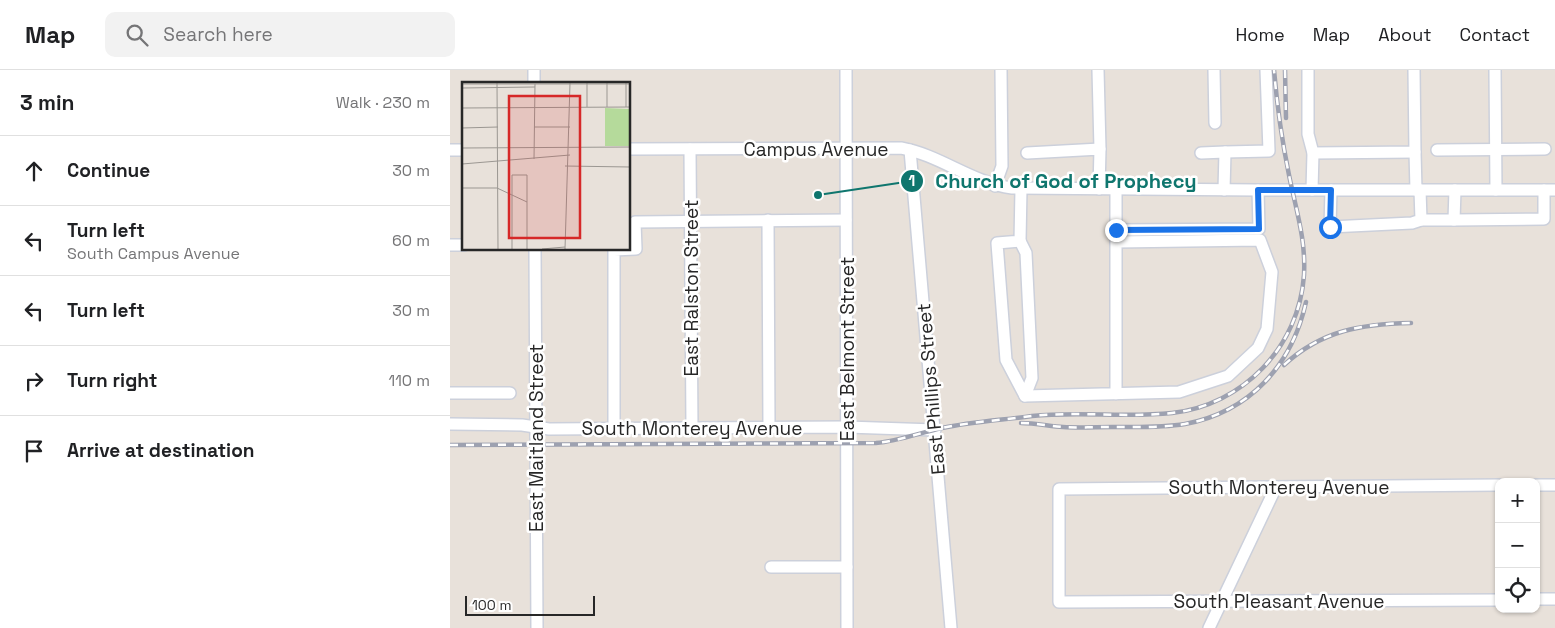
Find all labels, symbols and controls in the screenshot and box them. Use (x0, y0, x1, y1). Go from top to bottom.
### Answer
search box (105, 12, 455, 57)
text: Map (25, 19, 75, 50)
icon: search (123, 21, 151, 49)
text: Search here (163, 22, 273, 47)
text: Home (1236, 23, 1285, 46)
text: Map (1313, 23, 1350, 46)
text: About (1378, 23, 1432, 46)
text: Contact (1460, 23, 1530, 46)
inset map (462, 82, 630, 250)
text: 3 min (20, 89, 75, 116)
text: Walk · 230 m (336, 92, 430, 113)
street label: Campus Avenue (743, 137, 889, 162)
icon: ahead (20, 157, 48, 185)
text: Continue (67, 158, 150, 183)
text: 30 m (392, 160, 430, 181)
callout: Church of God of Prophecy (900, 164, 1206, 199)
text: Church of God of Prophecy (935, 168, 1197, 194)
text: 1 (909, 171, 915, 190)
street label: East Ralston Street (679, 199, 704, 377)
route start (1319, 216, 1342, 239)
text: Turn left (67, 218, 145, 243)
route end (1105, 219, 1128, 242)
icon: left (20, 227, 48, 255)
text: 60 m (392, 230, 430, 251)
text: South Campus Avenue (67, 243, 240, 264)
street label: East Belmont Street (835, 257, 860, 441)
icon: left (20, 297, 48, 325)
text: Turn left (67, 298, 145, 323)
text: 30 m (392, 300, 430, 321)
street label: East Phillips Street (911, 302, 951, 476)
street label: East Maitland Street (524, 344, 549, 532)
icon: right (20, 367, 48, 395)
text: Turn right (67, 368, 157, 393)
text: 110 m (388, 370, 430, 391)
street label: South Monterey Avenue (582, 416, 802, 441)
icon: arrive (20, 437, 48, 465)
text: Arrive at destination (67, 438, 255, 463)
street label: South Monterey Avenue (1169, 475, 1389, 500)
map controls (1495, 478, 1540, 613)
button: + (1495, 478, 1540, 523)
button: − (1495, 523, 1540, 568)
button: locate (1495, 568, 1540, 613)
street label: South Pleasant Avenue (1173, 589, 1385, 614)
scale bar (465, 593, 595, 616)
text: 100 m (472, 596, 511, 614)

